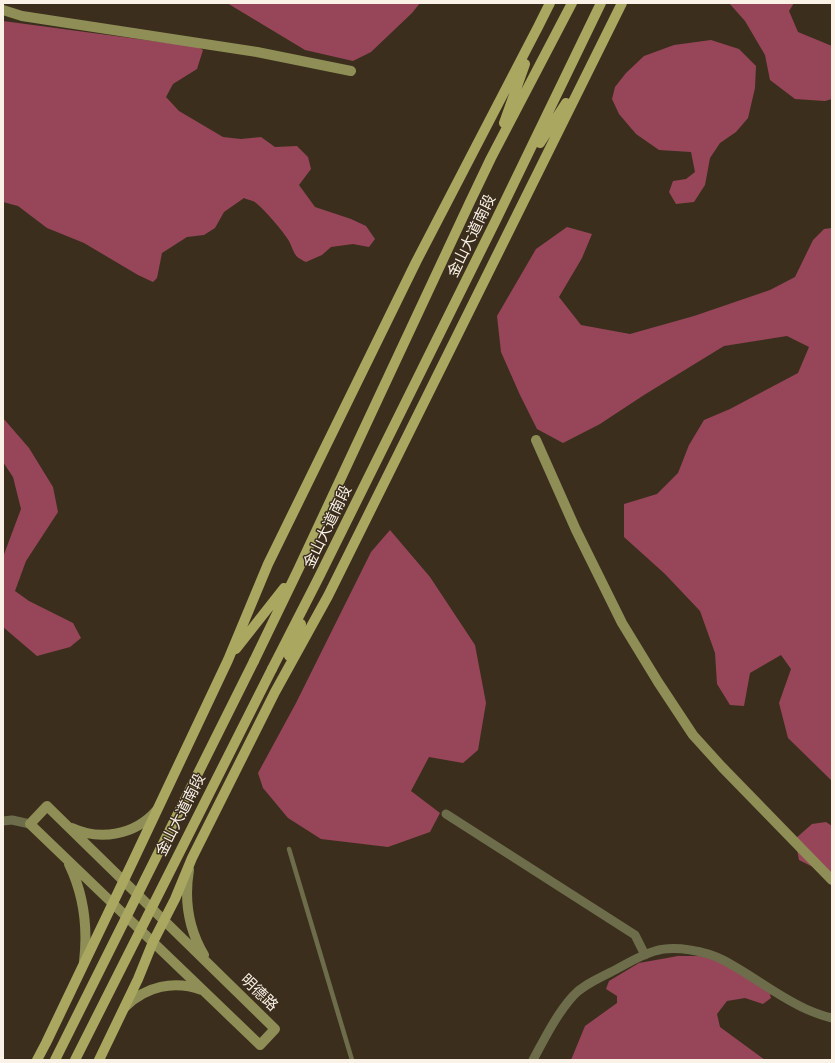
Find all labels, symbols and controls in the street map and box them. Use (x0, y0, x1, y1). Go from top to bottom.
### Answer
street label: 金山大道南段 (444, 192, 500, 280)
street label: 金山大道南段 (300, 483, 356, 571)
street label: 金山大道南段 (153, 771, 209, 859)
street label: 明德路 (237, 971, 281, 1015)

